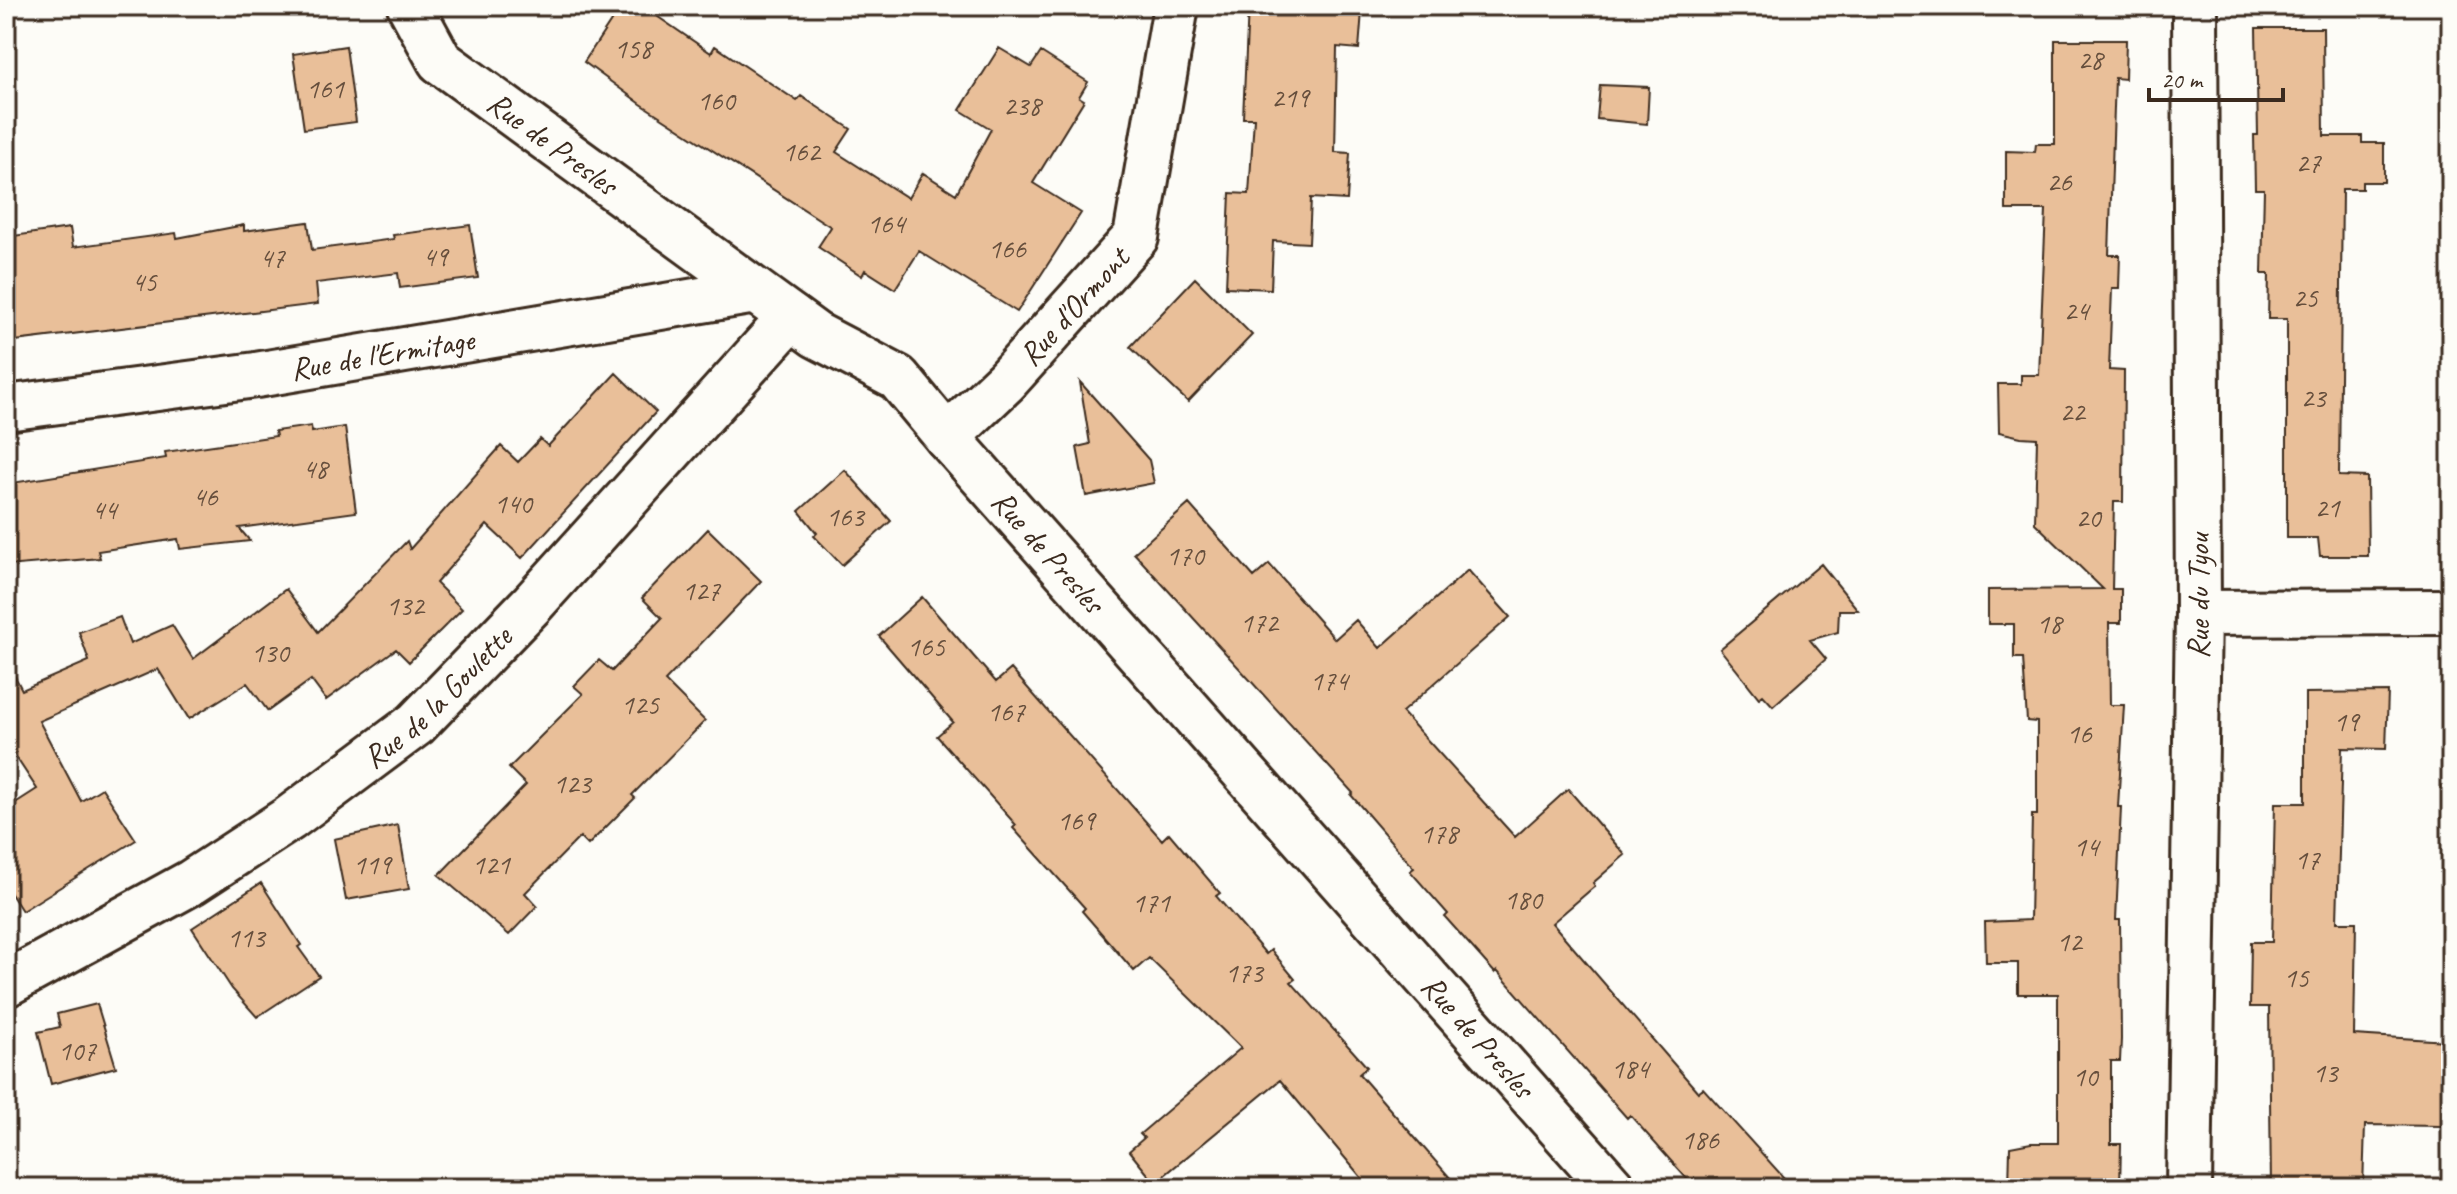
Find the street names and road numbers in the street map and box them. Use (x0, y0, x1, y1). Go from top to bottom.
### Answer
street label: Rue de Presles (479, 82, 627, 206)
street label: Rue d'Ormont (1010, 236, 1140, 374)
street label: Rue de l'Ermitage (287, 318, 480, 390)
street label: Rue de Presles (982, 481, 1115, 623)
street label: Rue du Tyou (2177, 531, 2219, 659)
street label: Rue de la Goulette (355, 616, 522, 778)
street label: Rue de Presles (1412, 966, 1545, 1108)

